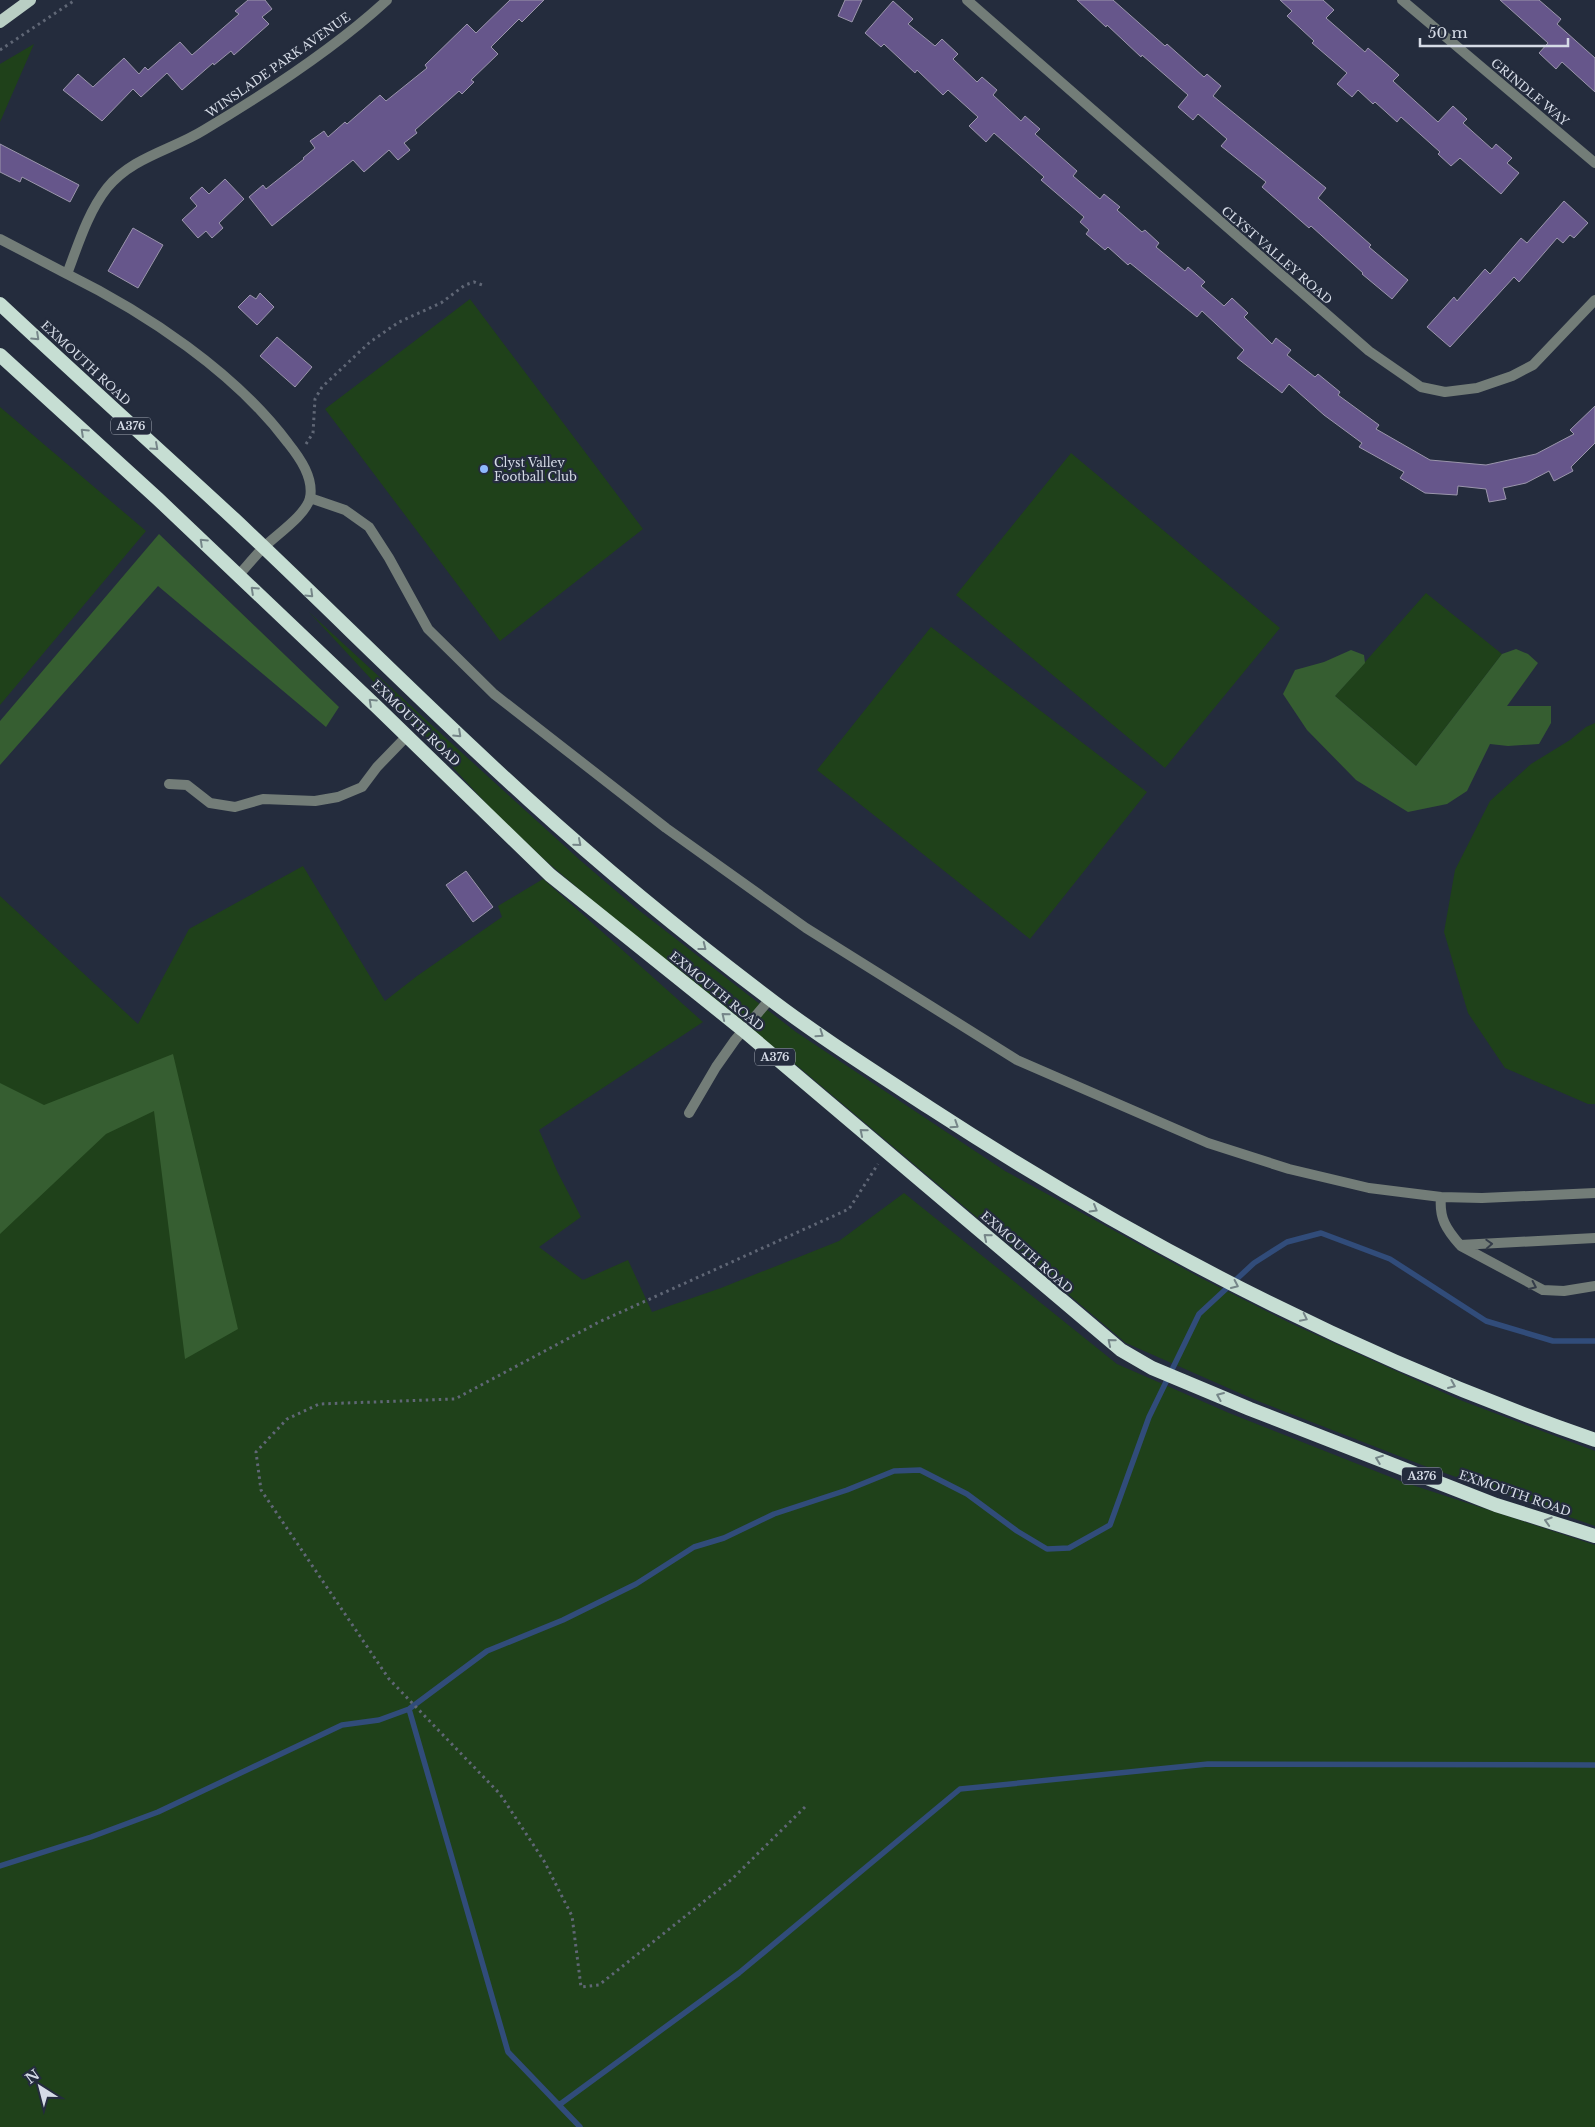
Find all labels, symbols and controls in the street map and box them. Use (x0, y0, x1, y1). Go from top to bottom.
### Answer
street label: WINSLADE PARK AVENUE (202, 9, 353, 121)
scale bar (1420, 15, 1568, 47)
text: 50 m (1428, 23, 1468, 42)
street label: GRINDLE WAY (1488, 55, 1572, 129)
street label: CLYST VALLEY ROAD (1219, 203, 1335, 307)
street label: EXMOUTH ROAD (38, 318, 134, 408)
one-way arrow (30, 331, 39, 340)
road number: A376 (111, 418, 151, 434)
one-way arrow (81, 429, 90, 438)
one-way arrow (149, 441, 158, 450)
place label: Clyst Valley Football Club (494, 455, 577, 484)
marker: Clyst Valley Football Club (478, 463, 490, 475)
one-way arrow (200, 539, 209, 548)
one-way arrow (250, 587, 259, 596)
one-way arrow (305, 588, 314, 597)
street label: EXMOUTH ROAD (369, 677, 463, 769)
one-way arrow (369, 699, 378, 708)
one-way arrow (452, 728, 461, 737)
one-way arrow (573, 838, 582, 847)
one-way arrow (697, 942, 706, 950)
street label: EXMOUTH ROAD (667, 948, 767, 1034)
one-way arrow (722, 1013, 731, 1022)
one-way arrow (815, 1028, 824, 1037)
road number: A376 (755, 1048, 795, 1066)
one-way arrow (950, 1119, 959, 1128)
one-way arrow (860, 1128, 869, 1137)
one-way arrow (1089, 1203, 1098, 1213)
street label: EXMOUTH ROAD (978, 1208, 1076, 1296)
one-way arrow (984, 1234, 993, 1243)
one-way arrow (1486, 1238, 1494, 1249)
one-way arrow (1230, 1279, 1239, 1290)
one-way arrow (1528, 1280, 1537, 1290)
one-way arrow (1299, 1312, 1308, 1322)
one-way arrow (1108, 1340, 1117, 1348)
one-way arrow (1447, 1379, 1456, 1390)
one-way arrow (1216, 1392, 1225, 1403)
one-way arrow (1376, 1455, 1384, 1465)
street label: EXMOUTH ROAD (1457, 1467, 1573, 1519)
road number: A376 (1402, 1468, 1442, 1484)
one-way arrow (1545, 1517, 1553, 1527)
north arrow (15, 2062, 65, 2112)
text: N (22, 2065, 43, 2088)

